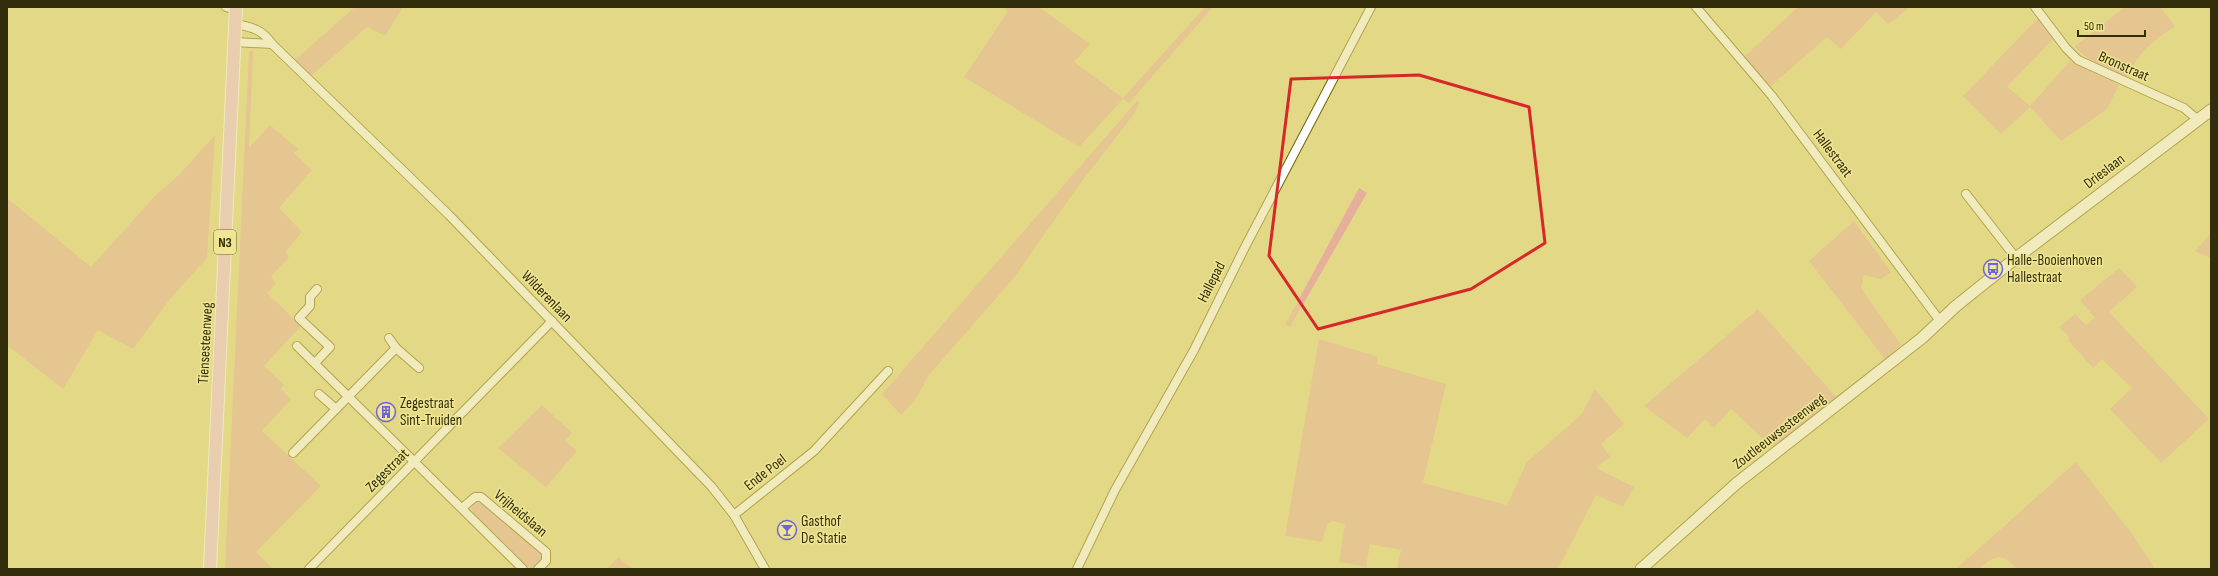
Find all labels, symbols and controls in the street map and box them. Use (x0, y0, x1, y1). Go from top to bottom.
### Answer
scale bar (2078, 12, 2145, 38)
text: 50 m (2084, 19, 2104, 34)
street label: Bronstraat (2095, 47, 2152, 86)
street label: Hallestraat (1808, 126, 1857, 181)
street label: Drieslaan (2080, 150, 2129, 193)
road number: N3 (214, 230, 236, 254)
place label: Halle-Booienhoven Hallestraat (2007, 251, 2103, 287)
bus stop icon: Halle-Booienhoven Hallestraat (1982, 258, 2004, 280)
street label: Hallepad (1193, 259, 1230, 306)
street label: Wilderenlaan (517, 266, 576, 326)
street label: Tiensesteenweg (194, 302, 217, 384)
street label: Zoutleeuwsesteenweg (1729, 389, 1830, 474)
place label: Zegestraat Sint-Truiden (400, 394, 462, 430)
building icon: Zegestraat Sint-Truiden (375, 401, 397, 423)
street label: Zegestraat (362, 444, 413, 496)
street label: Ende Poel (740, 450, 790, 495)
street label: Vrijheidslaan (490, 486, 551, 541)
place label: Gasthof De Statie (801, 512, 847, 548)
bar icon: Gasthof De Statie (776, 519, 798, 541)

